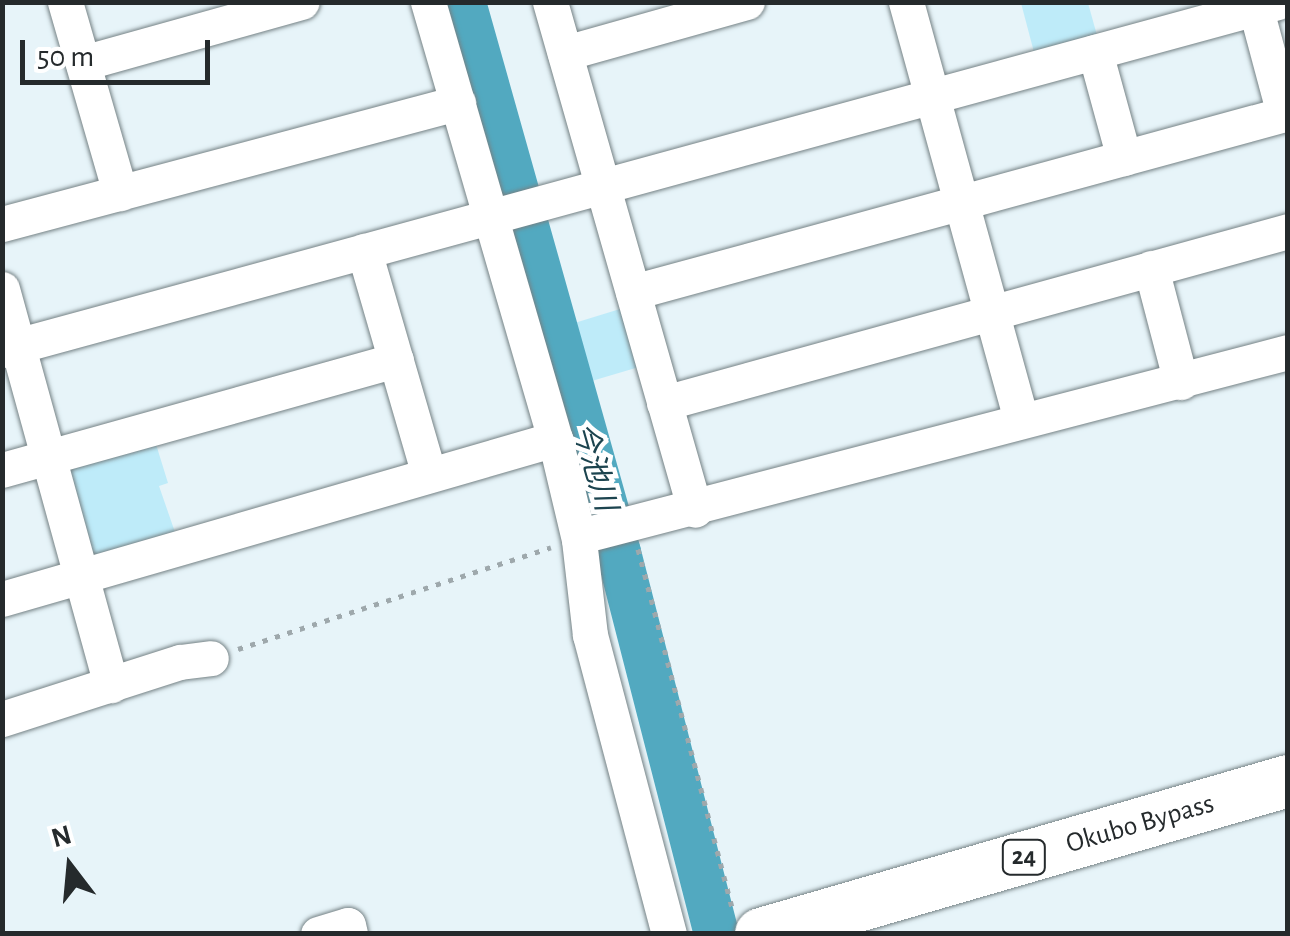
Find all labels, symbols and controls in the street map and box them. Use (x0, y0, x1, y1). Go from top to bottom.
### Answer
scale bar (25, 20, 215, 82)
text: 50 m (37, 42, 94, 72)
water label: 今池川 (564, 419, 624, 515)
street label: Okubo Bypass (1062, 787, 1218, 861)
north arrow (20, 816, 120, 916)
text: N (49, 821, 75, 853)
road number: 24 (1002, 837, 1046, 877)

